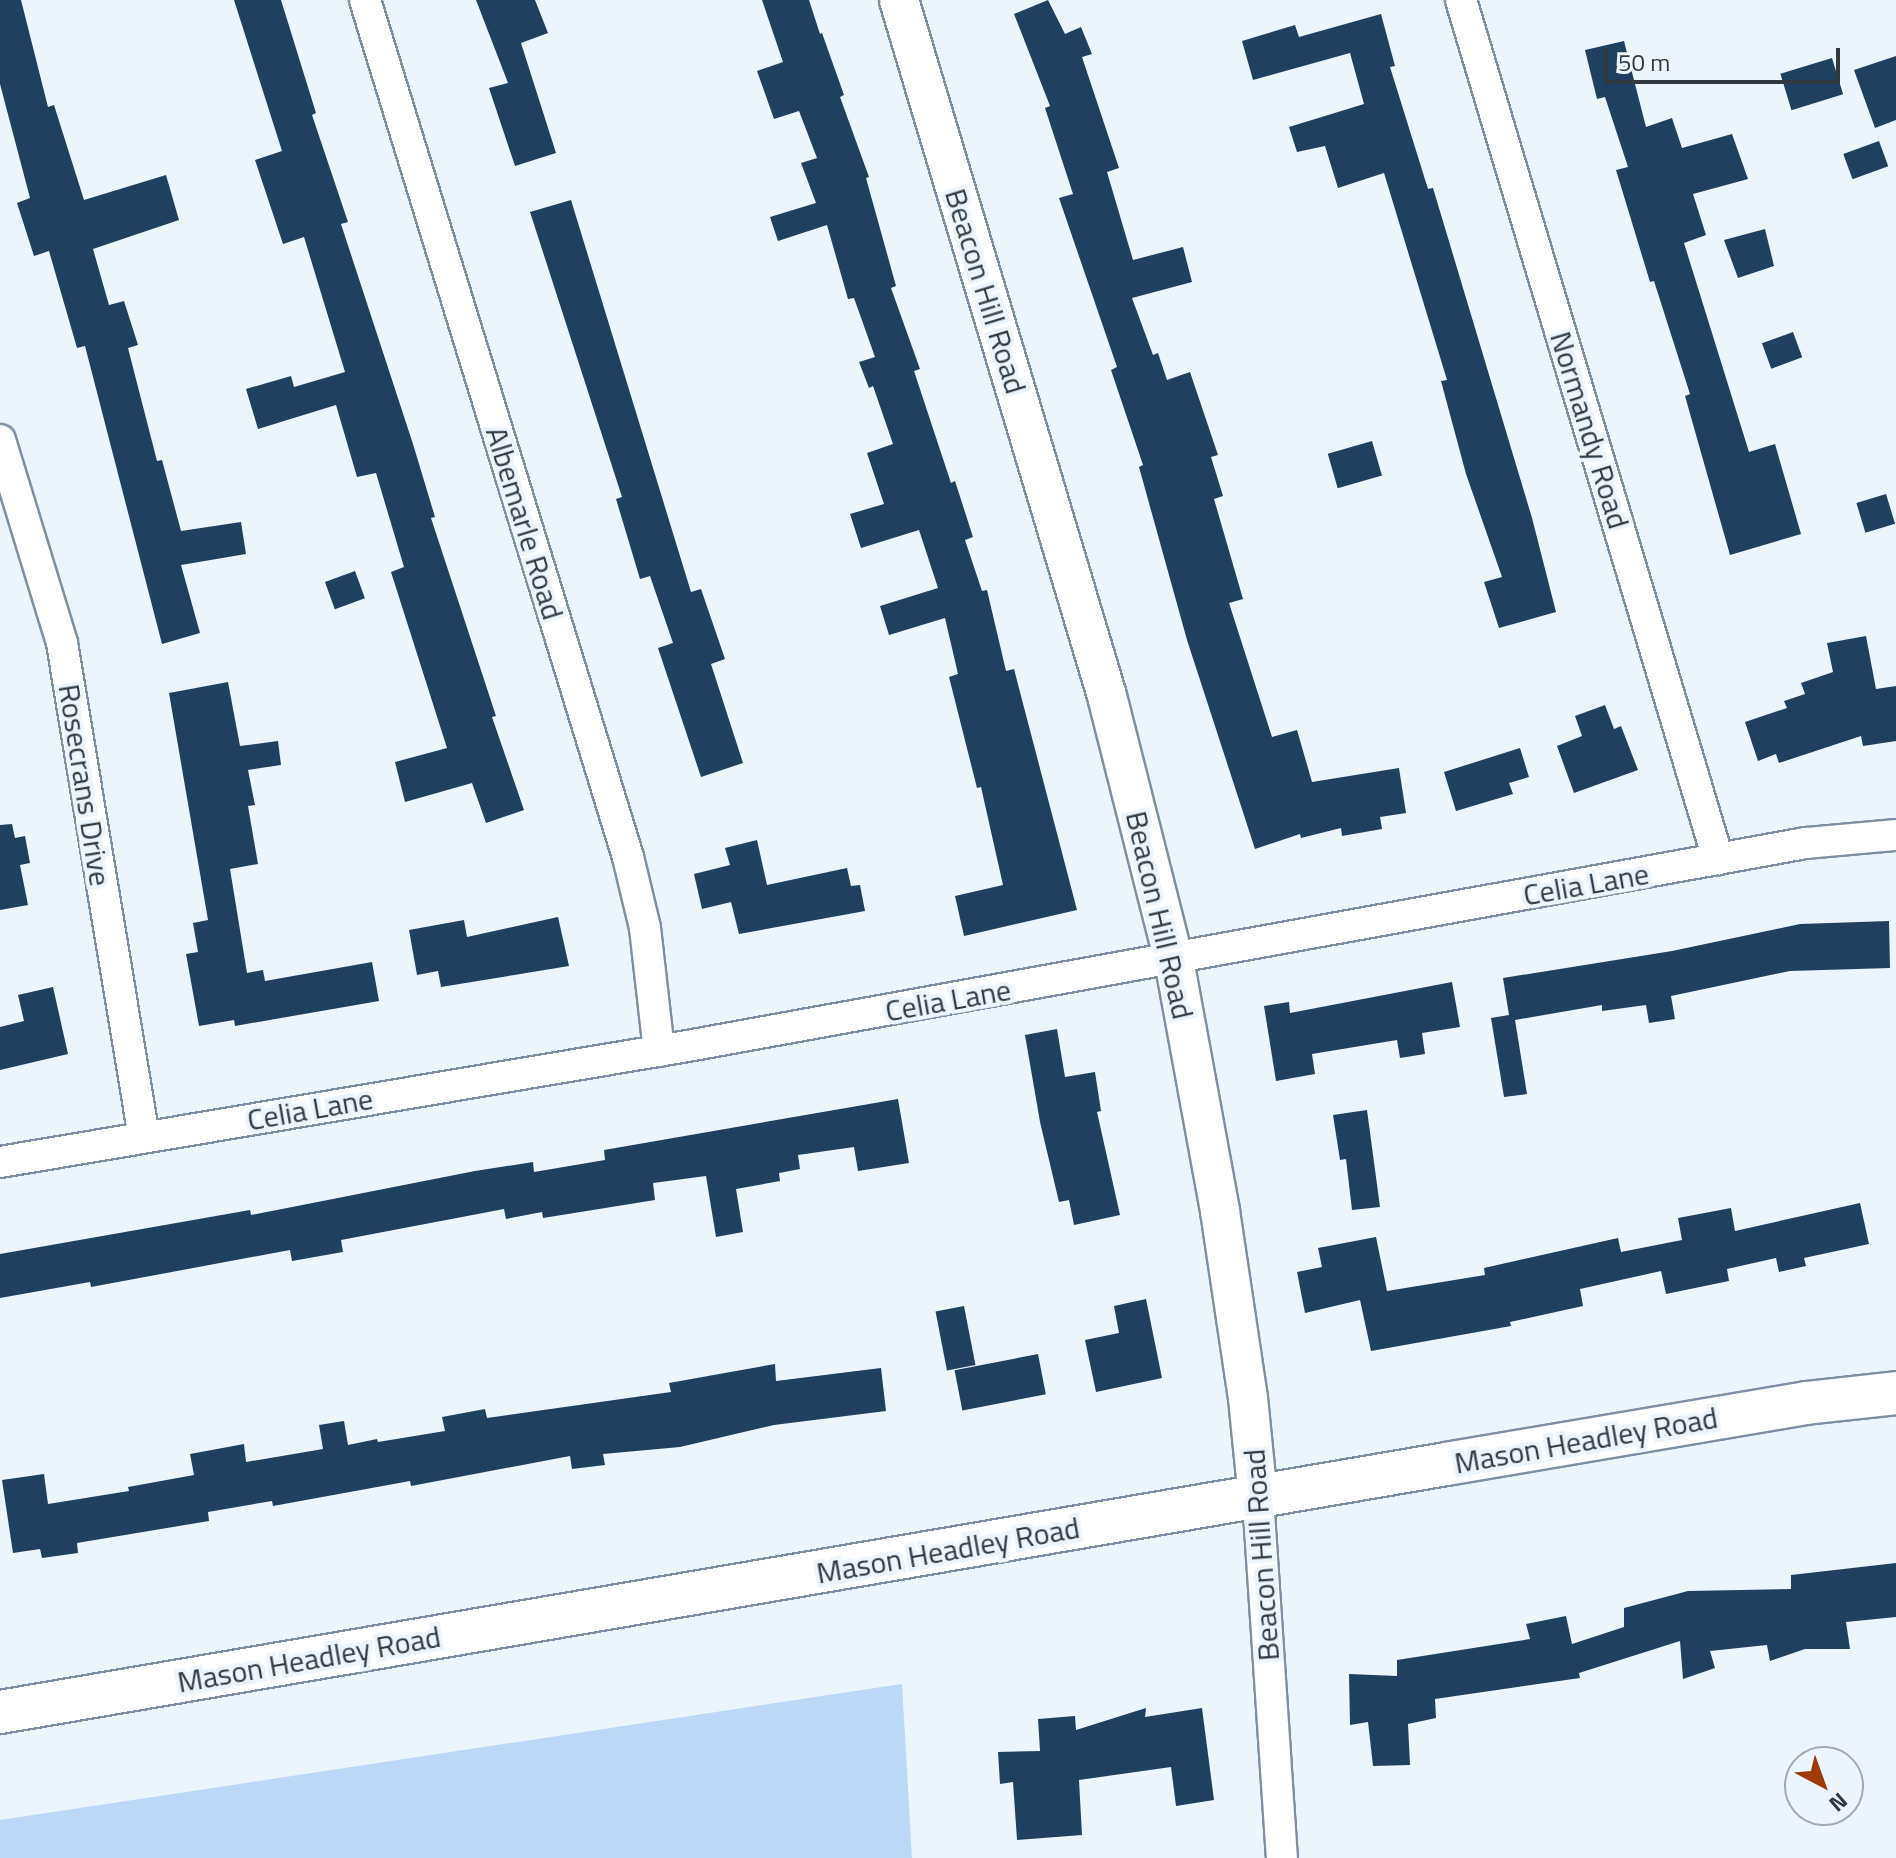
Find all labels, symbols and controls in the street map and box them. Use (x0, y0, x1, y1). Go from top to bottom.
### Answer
scale bar (1608, 32, 1844, 82)
text: 50 m (1618, 44, 1670, 80)
street label: Beacon Hill Road (938, 184, 1034, 398)
street label: Normandy Road (1543, 327, 1637, 533)
street label: Albemarle Road (479, 422, 571, 624)
street label: Rosecrans Drive (51, 681, 119, 889)
street label: Beacon Hill Road (1119, 808, 1201, 1022)
street label: Celia Lane (1520, 855, 1652, 913)
street label: Celia Lane (882, 971, 1014, 1029)
street label: Celia Lane (244, 1080, 376, 1138)
street label: Mason Headley Road (1452, 1399, 1720, 1481)
street label: Beacon Hill Road (1236, 1448, 1286, 1662)
street label: Mason Headley Road (814, 1509, 1082, 1591)
street label: Mason Headley Road (175, 1618, 443, 1700)
north arrow (1784, 1746, 1864, 1826)
text: N (1822, 1785, 1855, 1820)

